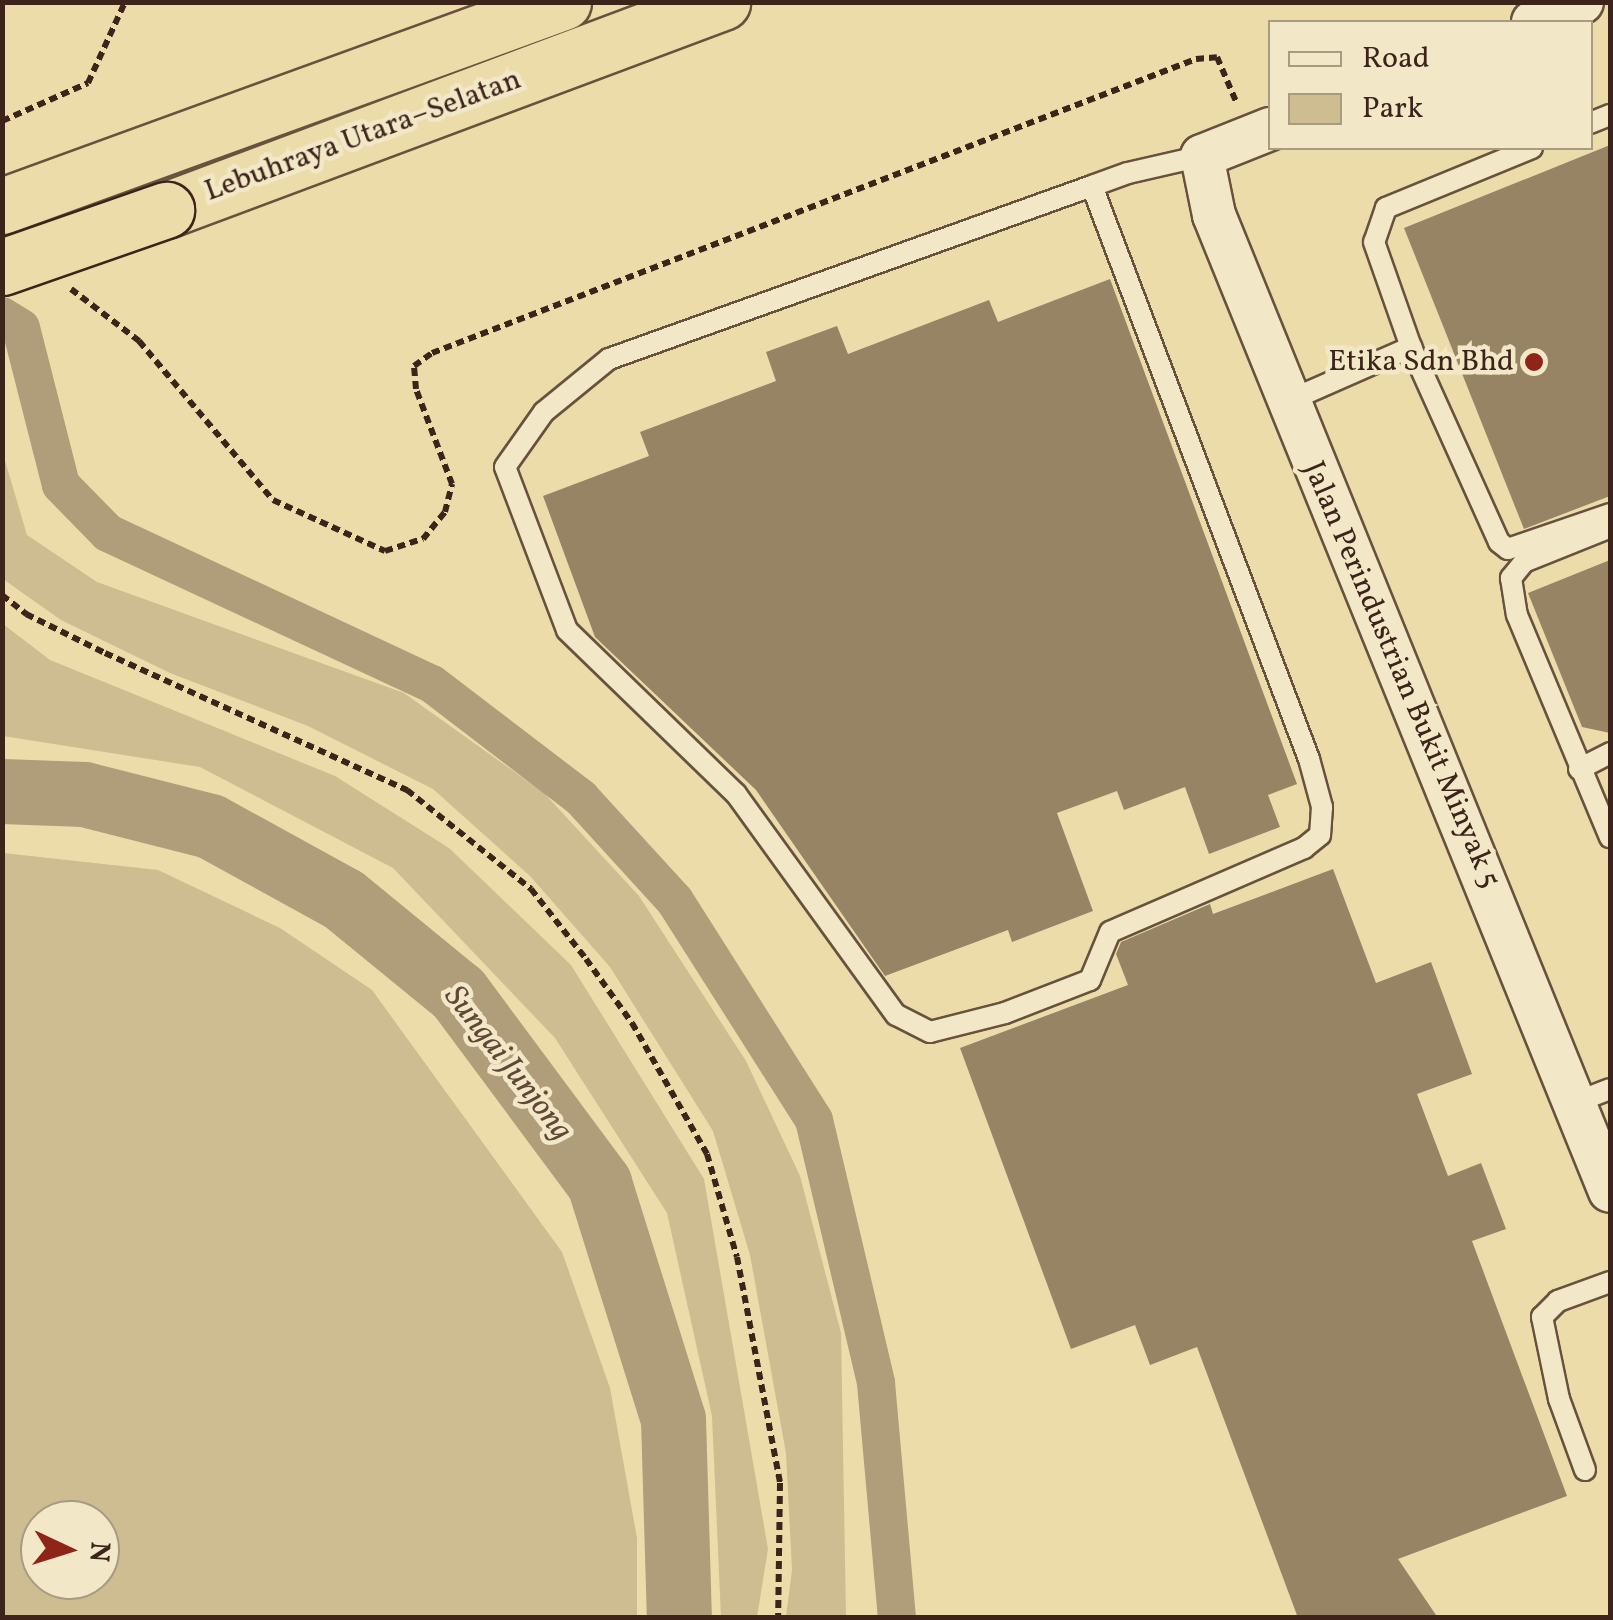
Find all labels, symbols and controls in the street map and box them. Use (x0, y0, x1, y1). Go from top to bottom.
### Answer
legend (1268, 20, 1593, 150)
text: Road (1362, 38, 1430, 80)
street label: Lebuhraya Utara–Selatan (200, 62, 526, 210)
text: Park (1362, 88, 1423, 130)
place label: Etika Sdn Bhd (1328, 344, 1514, 380)
marker: Etika Sdn Bhd (1523, 351, 1545, 373)
street label: Jalan Perindustrian Bukit Minyak 5 (1295, 456, 1507, 894)
water label: Sungai Junjong (435, 979, 579, 1149)
north arrow (20, 1500, 120, 1600)
text: N (78, 1540, 119, 1563)

